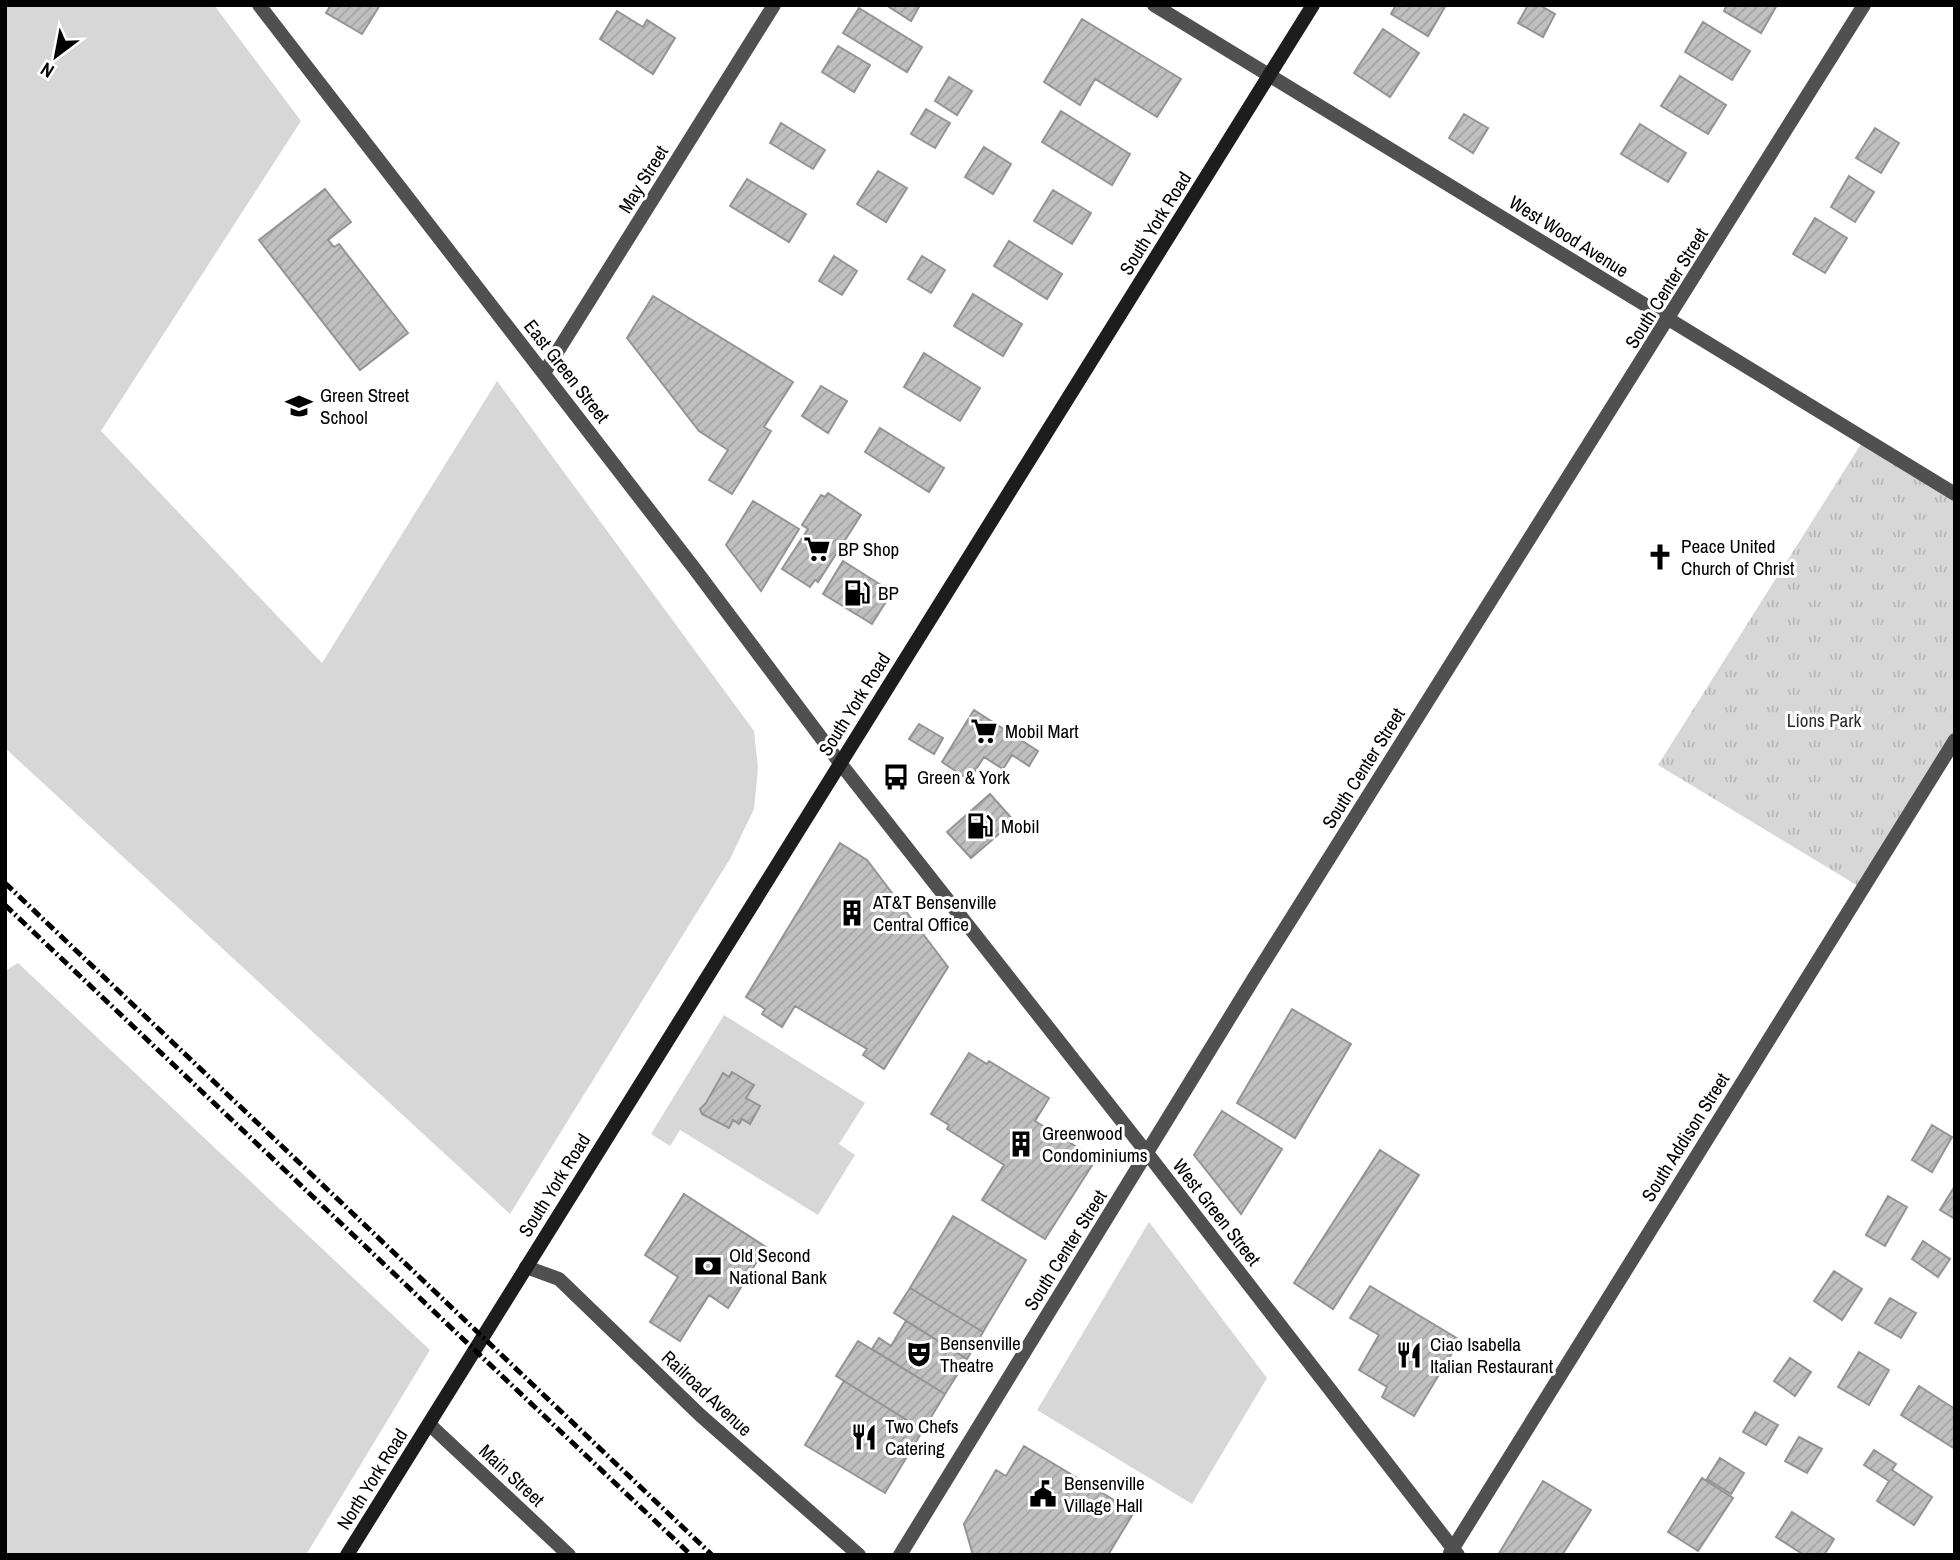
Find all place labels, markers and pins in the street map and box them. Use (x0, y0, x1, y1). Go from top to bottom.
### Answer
place label: Green Street School (320, 382, 410, 430)
school or university icon: Green Street School (284, 391, 314, 421)
place label: Peace United Church of Christ (1681, 533, 1795, 581)
supermarket icon: BP Shop (802, 534, 832, 564)
place label: BP Shop (838, 536, 899, 562)
church icon: Peace United Church of Christ (1645, 542, 1675, 572)
fuel station icon: BP (842, 578, 872, 608)
place label: BP (878, 580, 899, 606)
supermarket icon: Mobil Mart (969, 716, 999, 746)
place label: Mobil Mart (1005, 718, 1079, 744)
bus stop icon: Green & York (881, 762, 911, 792)
place label: Green & York (917, 764, 1010, 790)
fuel station icon: Mobil (965, 811, 995, 841)
place label: Mobil (1001, 813, 1039, 839)
place label: AT&T Bensenville Central Office (872, 889, 996, 937)
building icon: AT&T Bensenville Central Office (837, 898, 867, 928)
place label: Greenwood Condominiums (1042, 1120, 1148, 1168)
building icon: Greenwood Condominiums (1006, 1129, 1036, 1159)
place label: Old Second National Bank (729, 1242, 827, 1290)
bank icon: Old Second National Bank (693, 1251, 723, 1281)
place label: Bensenville Theatre (940, 1330, 1021, 1378)
place label: Ciao Isabella Italian Restaurant (1430, 1331, 1554, 1379)
theatre icon: Bensenville Theatre (904, 1339, 934, 1369)
restaurant icon: Ciao Isabella Italian Restaurant (1394, 1340, 1424, 1370)
place label: Two Chefs Catering (885, 1413, 959, 1461)
restaurant icon: Two Chefs Catering (849, 1422, 879, 1452)
place label: Bensenville Village Hall (1064, 1470, 1145, 1518)
public building icon: Bensenville Village Hall (1028, 1479, 1058, 1509)

